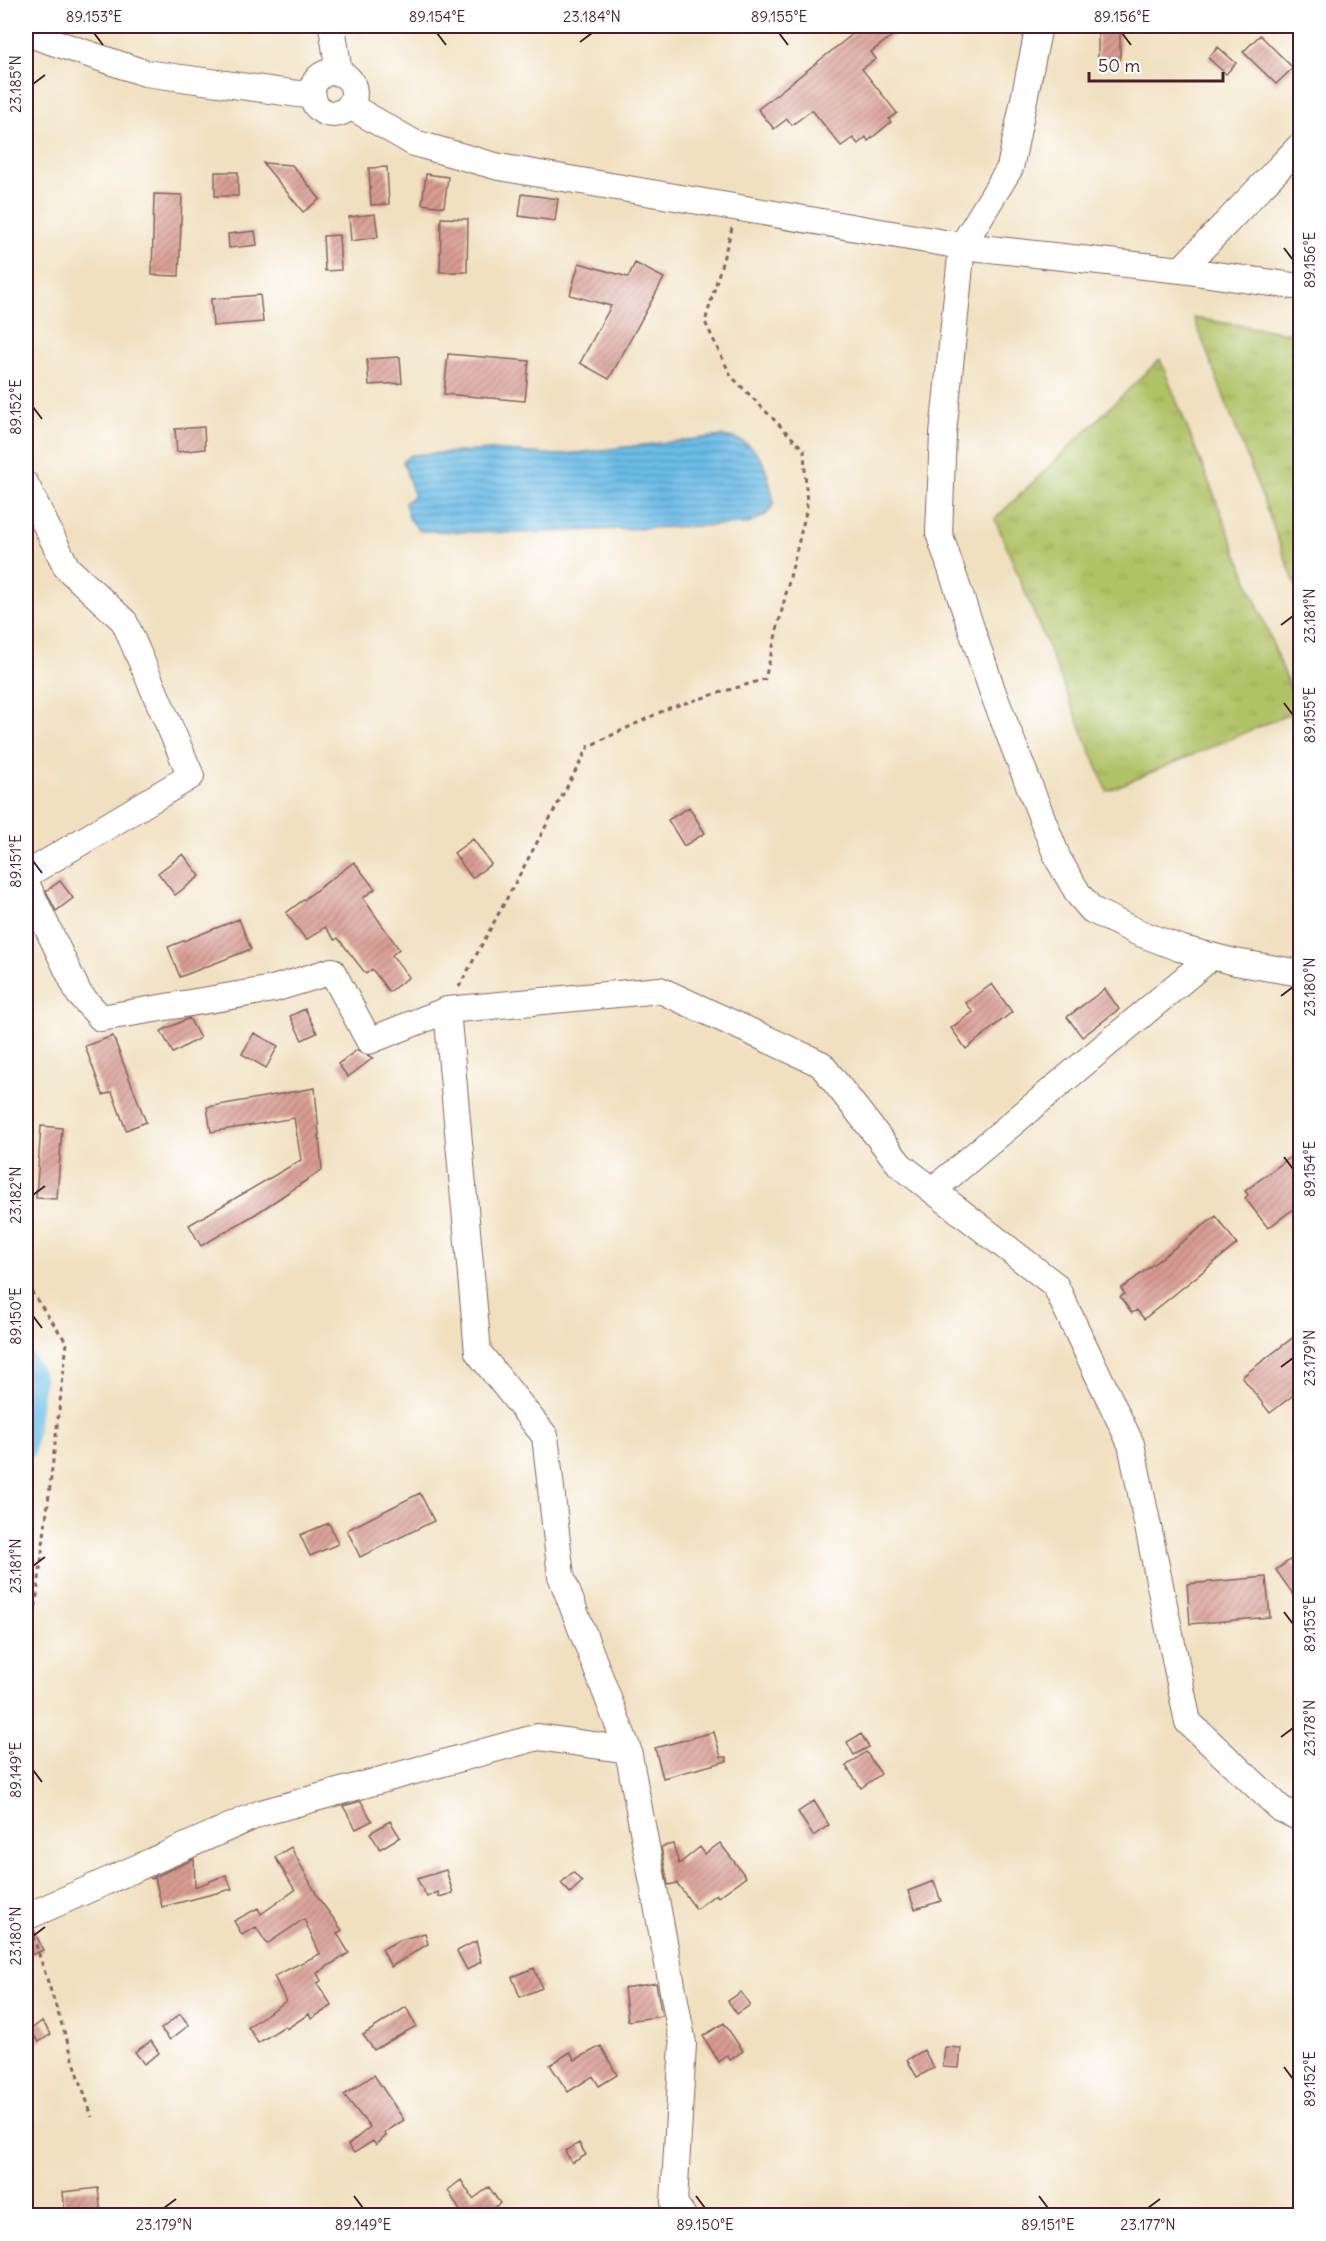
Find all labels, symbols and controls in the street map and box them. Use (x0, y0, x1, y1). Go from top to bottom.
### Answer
text: 89.153°E (66, 7, 122, 26)
text: 89.154°E (409, 7, 465, 26)
text: 23.184°N (563, 7, 621, 26)
text: 89.155°E (751, 7, 807, 26)
text: 89.156°E (1094, 7, 1150, 26)
scale bar (1089, 45, 1222, 83)
text: 50 m (1098, 54, 1140, 77)
text: 23.185°N (6, 55, 25, 113)
text: 89.156°E (1300, 232, 1319, 288)
text: 89.152°E (6, 379, 25, 435)
text: 23.181°N (1300, 588, 1319, 644)
text: 89.155°E (1300, 687, 1319, 743)
text: 89.151°E (6, 834, 25, 888)
text: 23.180°N (1300, 957, 1319, 1017)
text: 89.154°E (1300, 1141, 1319, 1197)
text: 23.182°N (6, 1166, 25, 1224)
text: 89.150°E (6, 1287, 25, 1345)
text: 23.179°N (1300, 1330, 1319, 1386)
text: 23.181°N (6, 1538, 25, 1594)
text: 89.153°E (1300, 1596, 1319, 1652)
text: 23.178°N (1300, 1700, 1319, 1756)
text: 89.149°E (6, 1742, 25, 1798)
text: 23.180°N (6, 1906, 25, 1966)
text: 89.152°E (1300, 2051, 1319, 2107)
text: 23.179°N (136, 2215, 192, 2234)
text: 89.149°E (335, 2215, 391, 2234)
text: 89.150°E (676, 2215, 734, 2234)
text: 89.151°E (1021, 2215, 1075, 2234)
text: 23.177°N (1120, 2215, 1176, 2234)

